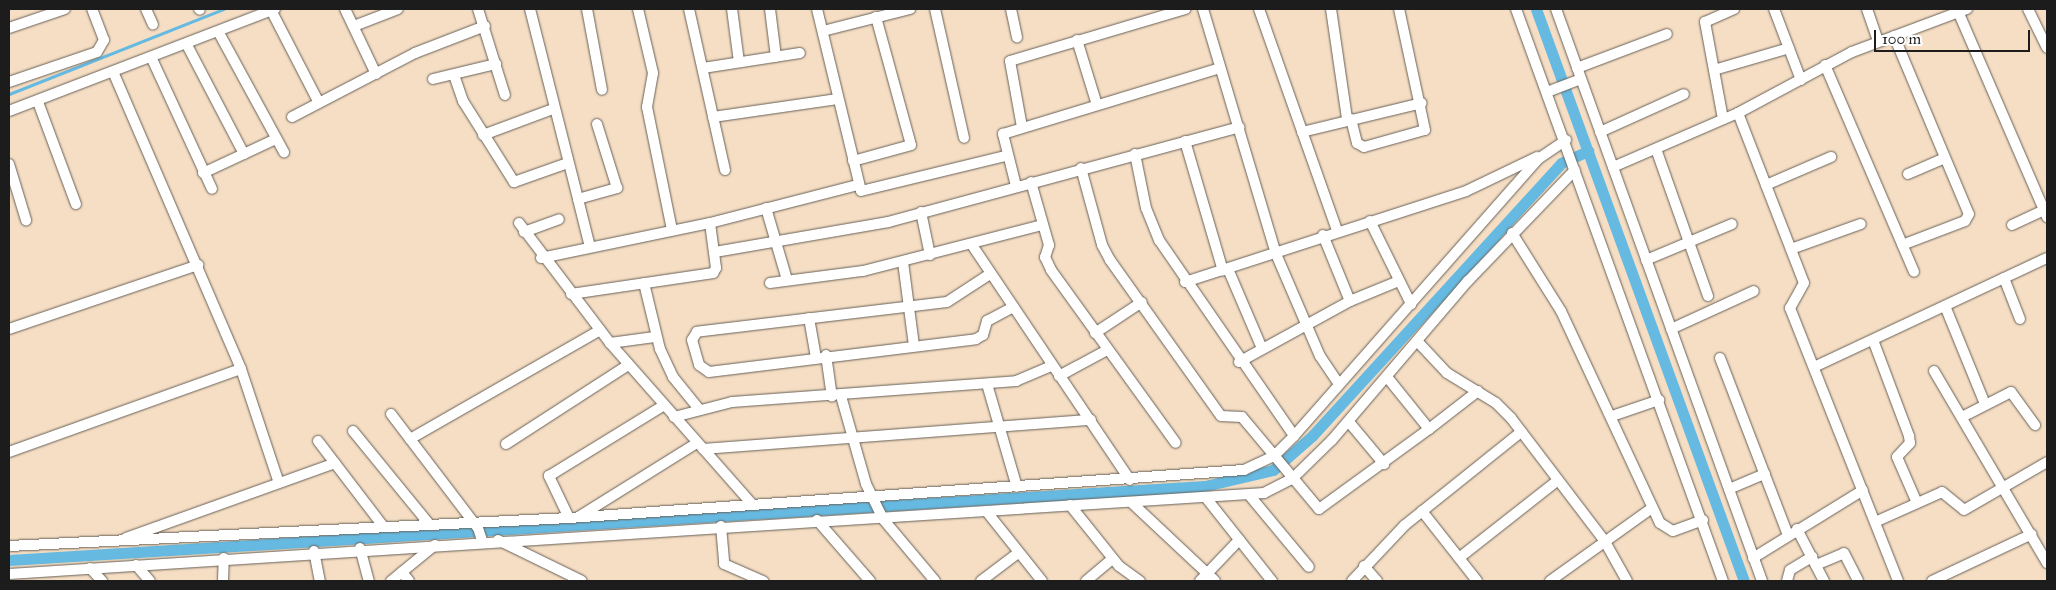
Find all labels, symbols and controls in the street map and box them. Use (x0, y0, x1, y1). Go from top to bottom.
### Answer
scale bar (1876, 20, 2032, 52)
text: 100 m (1882, 30, 1921, 48)

